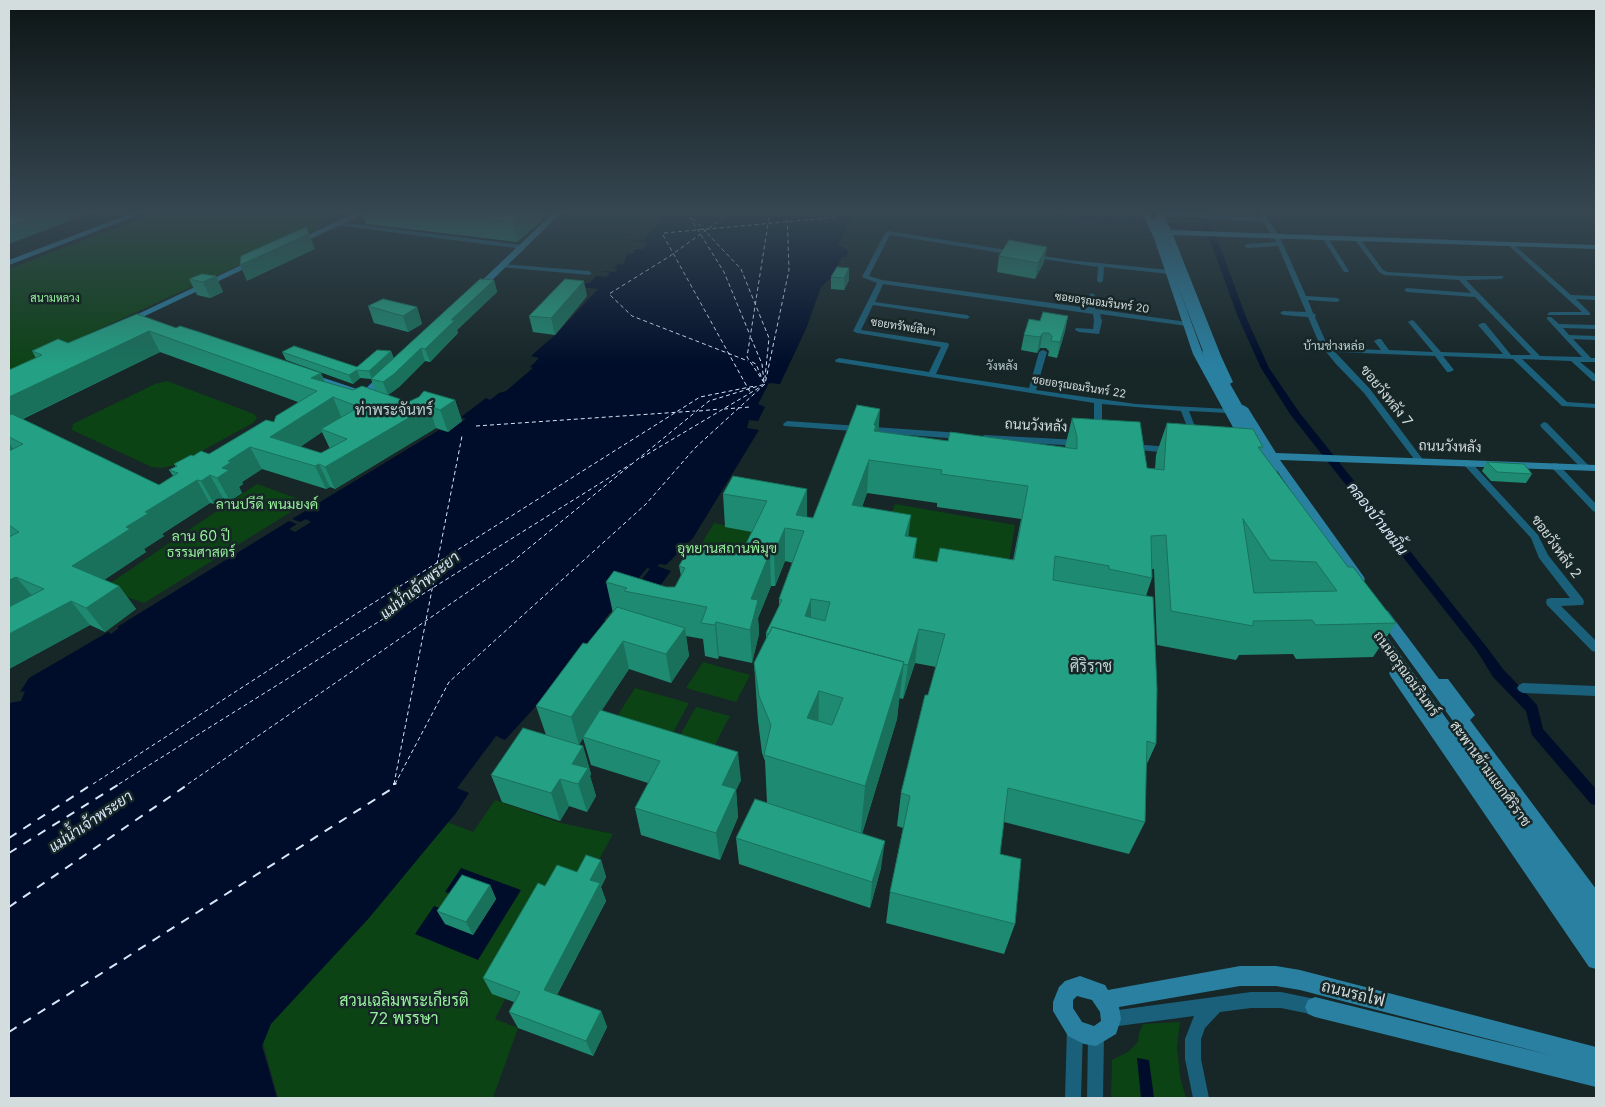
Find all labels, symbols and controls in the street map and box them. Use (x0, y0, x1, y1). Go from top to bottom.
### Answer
street label: ซอยอรุณอมรินทร์ 20 (1054, 290, 1150, 316)
park label: สนามหลวง (30, 292, 80, 306)
street label: ซอยทรัพย์สินฯ (870, 315, 936, 339)
district label: บ้านช่างหล่อ (1303, 339, 1365, 353)
district label: วังหลัง (986, 359, 1018, 373)
street label: ซอยวังหลัง 7 (1356, 362, 1416, 430)
street label: ซอยอรุณอมรินทร์ 22 (1031, 373, 1127, 401)
district label: ท่าพระจันทร์ (355, 401, 433, 419)
street label: ถนนวังหลัง (1004, 416, 1068, 436)
street label: ถนนวังหลัง (1418, 438, 1482, 456)
water label: คลองบ้านขมิ้น (1343, 479, 1411, 559)
park label: ลานปรีดี พนมยงค์ (216, 497, 318, 513)
street label: ซอยวังหลัง 2 (1527, 512, 1585, 582)
park label: ลาน 60 ปี ธรรมศาสตร์ (167, 529, 235, 562)
park label: อุทยานสถานพิมุข (677, 541, 777, 557)
water label: แม่น้ำเจ้าพระยา (377, 549, 463, 623)
street label: ถนนอรุณอมรินทร์ (1369, 628, 1443, 720)
district label: ศิริราช (1070, 657, 1112, 677)
street label: สะพานข้ามแยกศิริราช (1446, 718, 1534, 830)
water label: แม่น้ำเจ้าพระยา (46, 787, 136, 857)
street label: ถนนรถไฟ (1319, 977, 1387, 1011)
park label: สวนเฉลิมพระเกียรติ 72 พรรษา (339, 991, 469, 1029)

